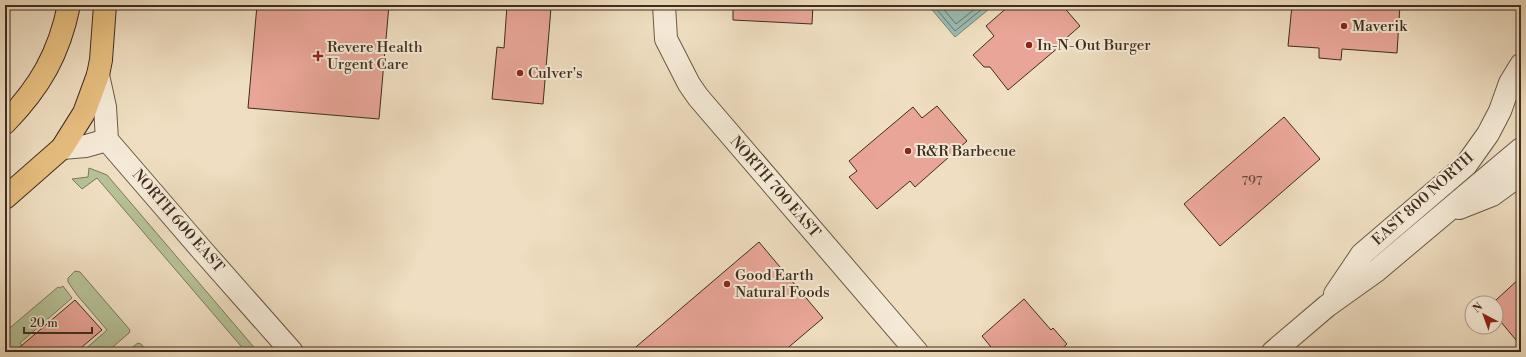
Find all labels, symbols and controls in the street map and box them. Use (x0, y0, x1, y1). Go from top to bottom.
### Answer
place label: Maverik (1352, 17, 1408, 36)
marker: Maverik (1339, 21, 1349, 31)
place label: In-N-Out Burger (1037, 36, 1151, 55)
place label: Revere Health Urgent Care (327, 38, 423, 74)
marker: In-N-Out Burger (1024, 40, 1034, 50)
marker: Revere Health Urgent Care (312, 50, 324, 62)
place label: Culver's (528, 64, 583, 83)
marker: Culver's (515, 68, 525, 78)
street label: NORTH 700 EAST (726, 132, 825, 242)
place label: R&R Barbecue (916, 142, 1016, 161)
marker: R&R Barbecue (903, 146, 913, 156)
street label: EAST 800 NORTH (1368, 148, 1478, 250)
street label: NORTH 600 EAST (128, 166, 228, 277)
house number: 797 (1242, 173, 1263, 189)
place label: Good Earth Natural Foods (735, 266, 830, 302)
marker: Good Earth Natural Foods (722, 279, 732, 289)
north arrow (1464, 295, 1504, 335)
text: N (1470, 300, 1486, 316)
scale bar (24, 309, 92, 335)
text: 20 m (30, 316, 58, 331)

